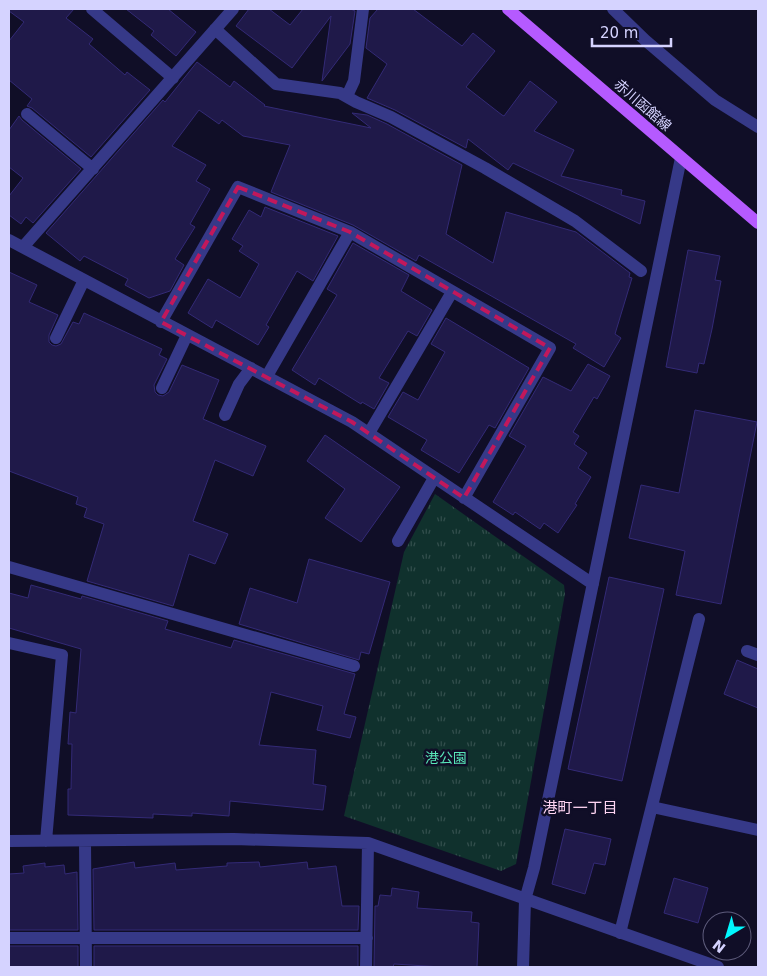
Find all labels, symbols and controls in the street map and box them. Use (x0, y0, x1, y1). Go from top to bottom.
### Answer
scale bar (592, 15, 671, 47)
text: 20 m (600, 24, 638, 42)
street label: 赤川函館線 (611, 76, 675, 134)
park label: 港公園 (425, 750, 467, 766)
district label: 港町一丁目 (542, 799, 618, 817)
north arrow (702, 911, 752, 961)
text: N (709, 936, 729, 956)

